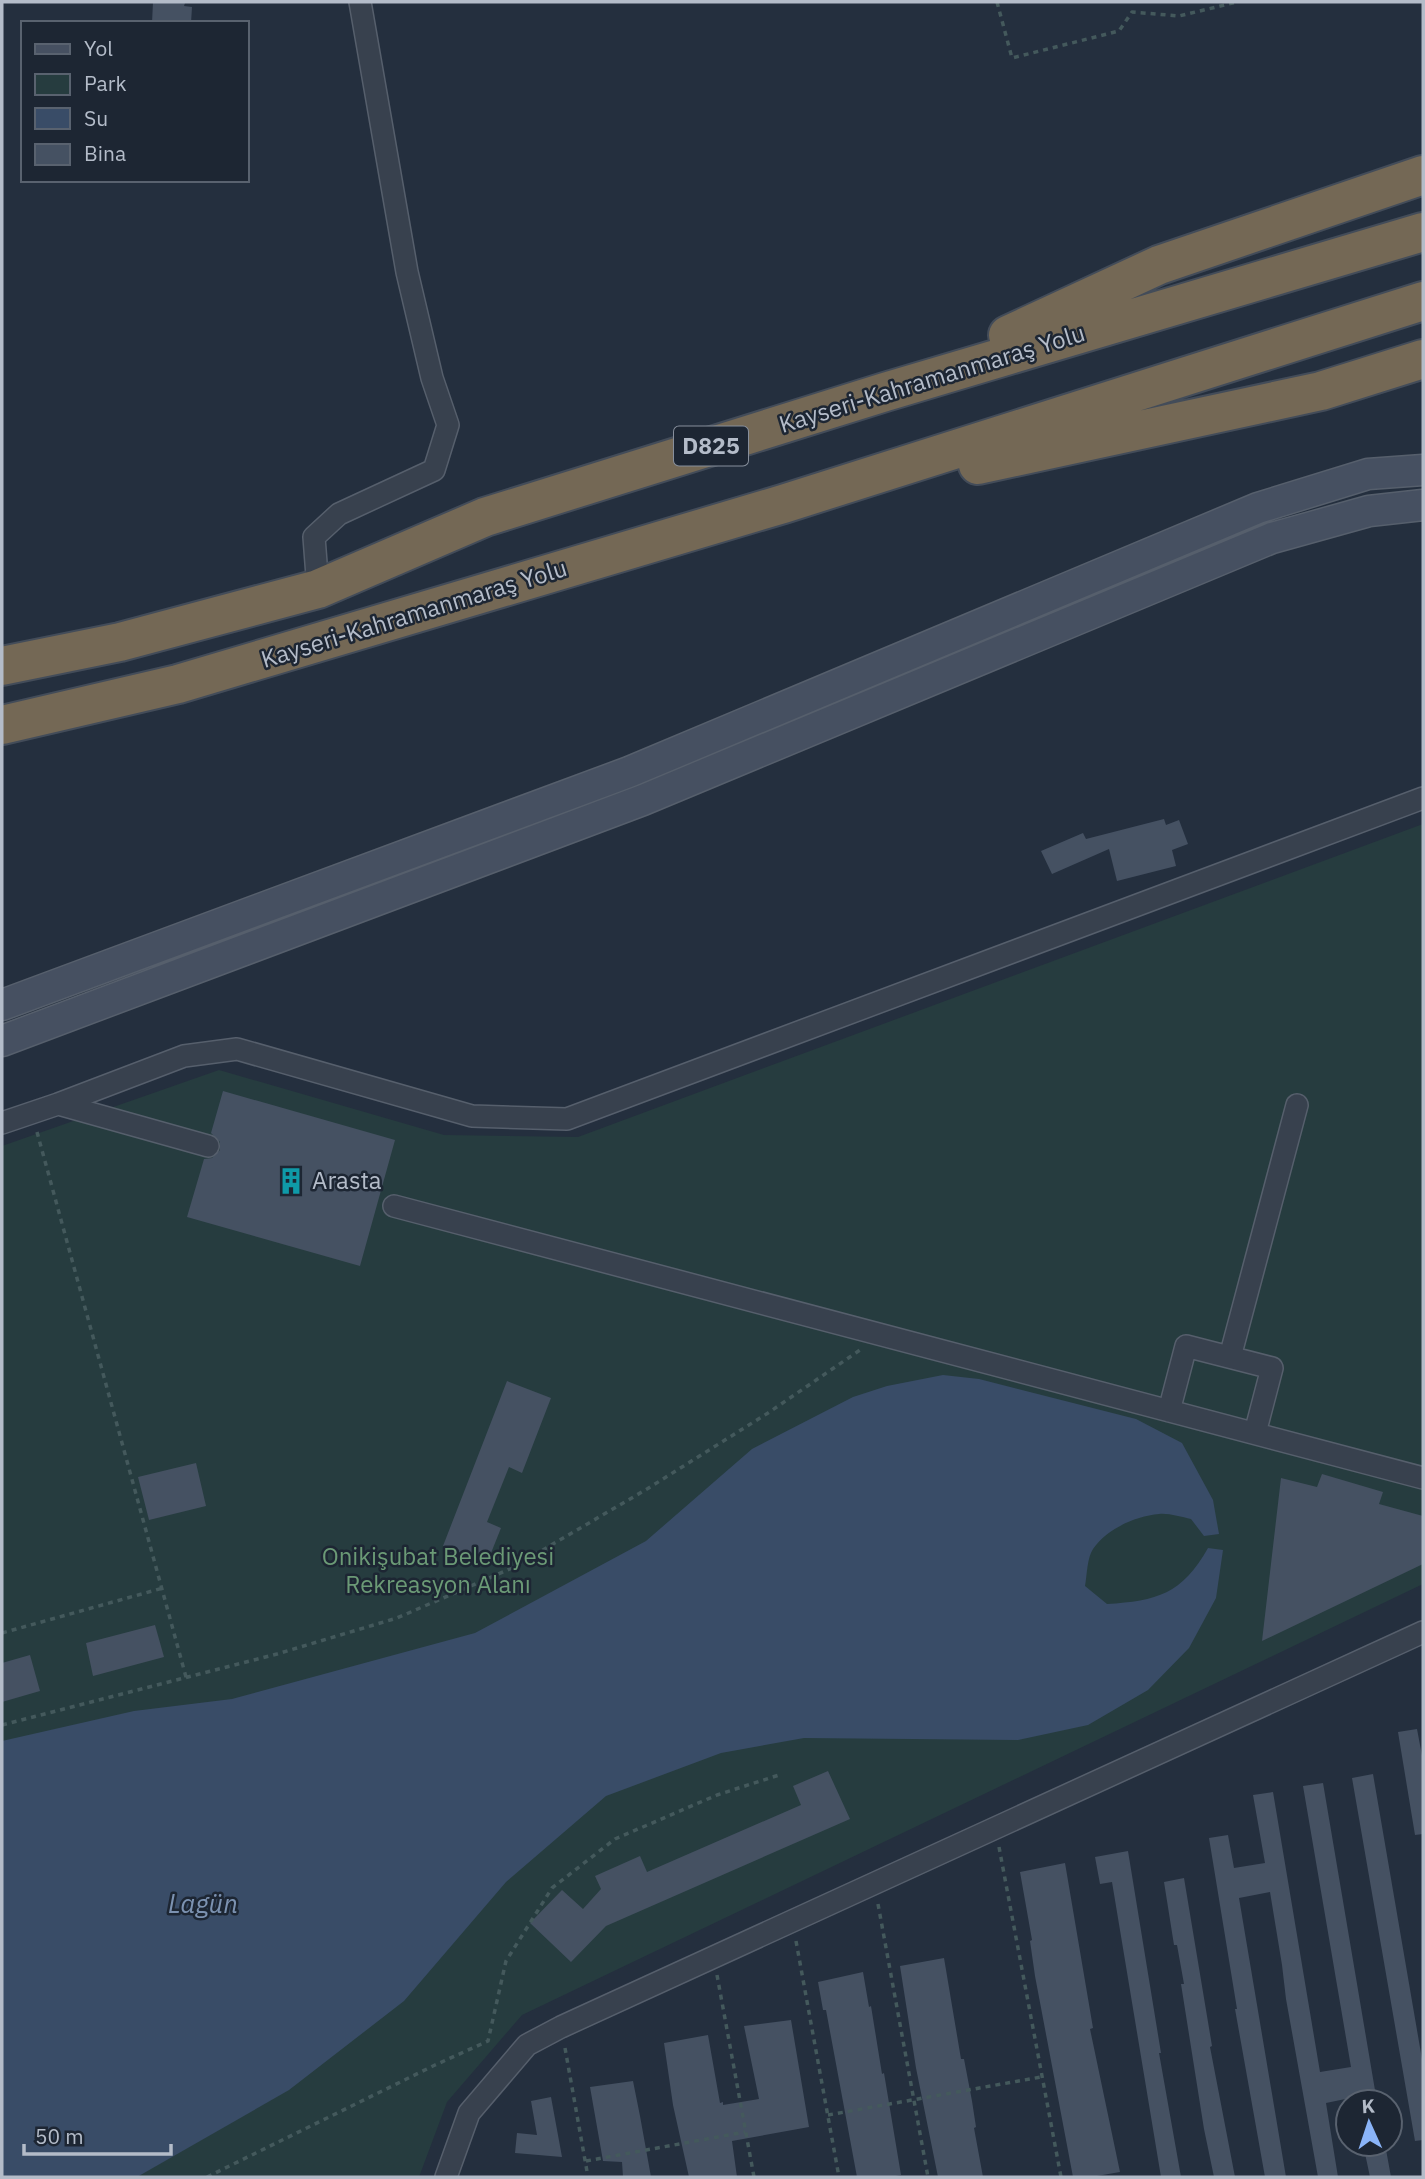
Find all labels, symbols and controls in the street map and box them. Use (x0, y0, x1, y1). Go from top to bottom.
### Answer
legend (21, 21, 248, 182)
text: Yol (84, 34, 113, 62)
text: Park (84, 69, 127, 97)
text: Su (84, 104, 108, 132)
text: Bina (84, 139, 126, 167)
street label: Kayseri-Kahramanmaraş Yolu (775, 316, 1089, 440)
road number: D825 (674, 426, 748, 466)
street label: Kayseri-Kahramanmaraş Yolu (257, 551, 571, 675)
place label: Arasta (312, 1164, 382, 1196)
building icon: Arasta (276, 1166, 306, 1196)
park label: Onikişubat Belediyesi Rekreasyon Alanı (322, 1540, 554, 1600)
water label: Lagün (168, 1886, 238, 1920)
north arrow (1334, 2088, 1404, 2158)
text: K (1361, 2094, 1375, 2118)
scale bar (24, 2112, 172, 2156)
text: 50 m (35, 2122, 84, 2150)

